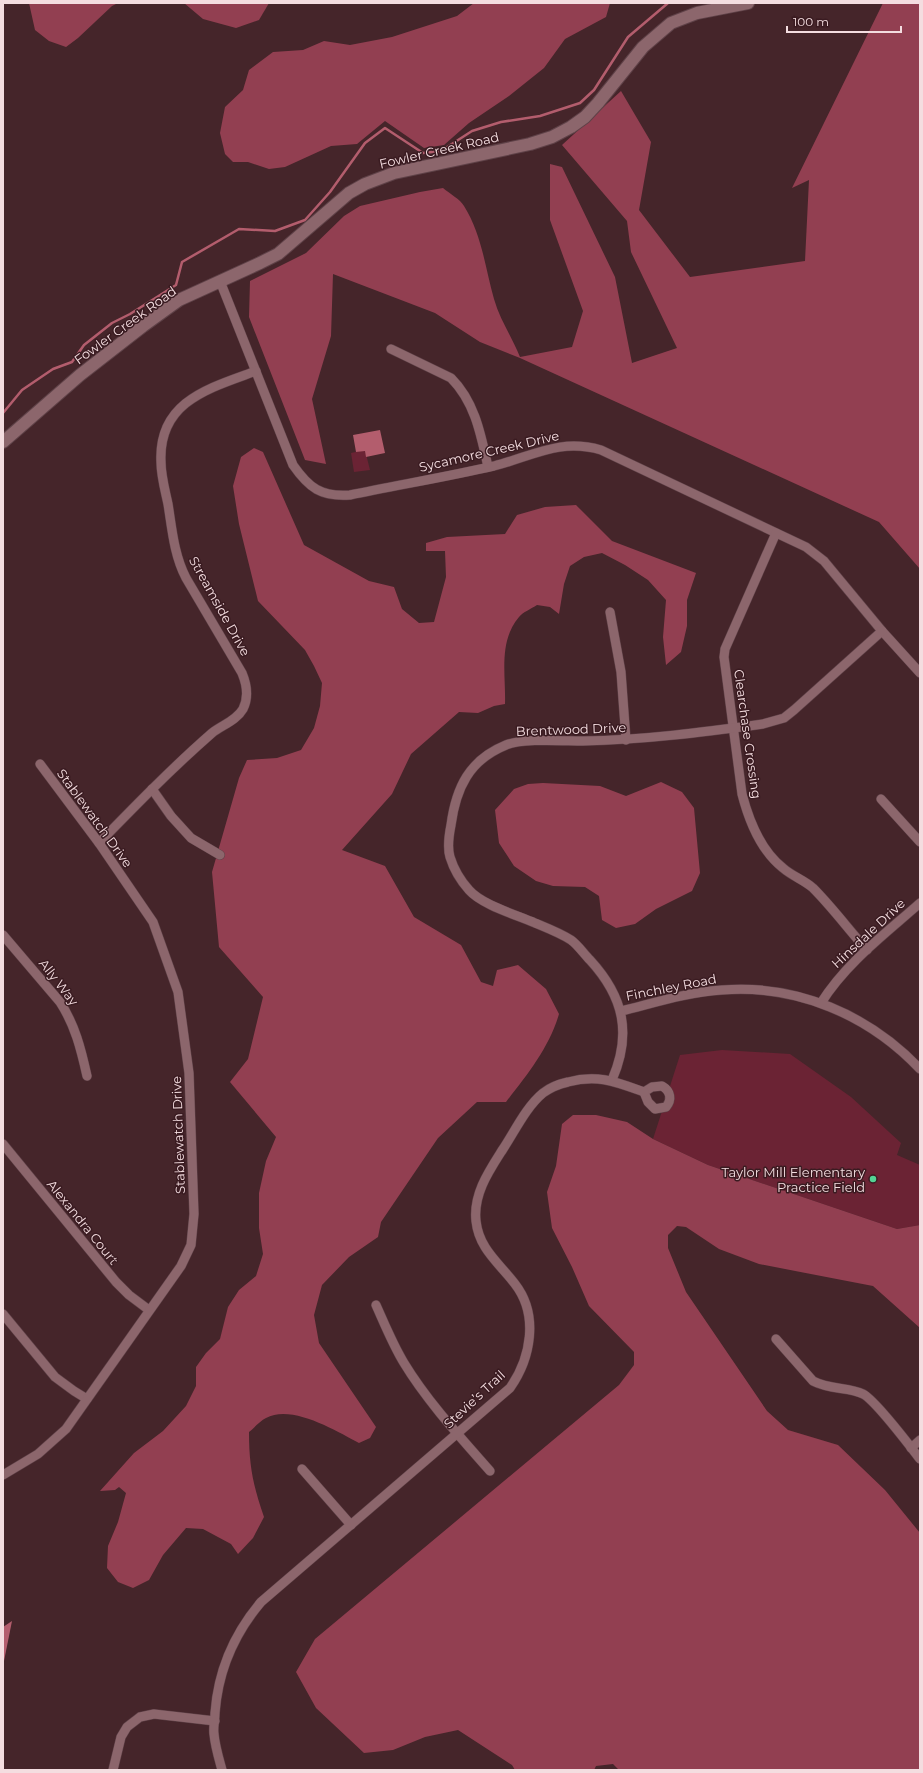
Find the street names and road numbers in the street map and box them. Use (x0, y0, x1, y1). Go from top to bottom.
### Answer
street label: Fowler Creek Road (378, 128, 500, 172)
street label: Fowler Creek Road (71, 283, 179, 367)
street label: Sycamore Creek Drive (417, 427, 561, 475)
street label: Streamside Drive (186, 553, 254, 659)
street label: Clearchase Crossing (731, 668, 765, 800)
street label: Brentwood Drive (516, 719, 627, 739)
street label: Stablewatch Drive (54, 766, 136, 871)
street label: Hinsdale Drive (828, 895, 908, 971)
street label: Ally Way (36, 955, 83, 1009)
street label: Finchley Road (624, 970, 718, 1004)
street label: Stablewatch Drive (168, 1076, 188, 1194)
street label: Alexandra Court (44, 1176, 122, 1268)
street label: Stevie’s Trail (440, 1367, 508, 1431)

